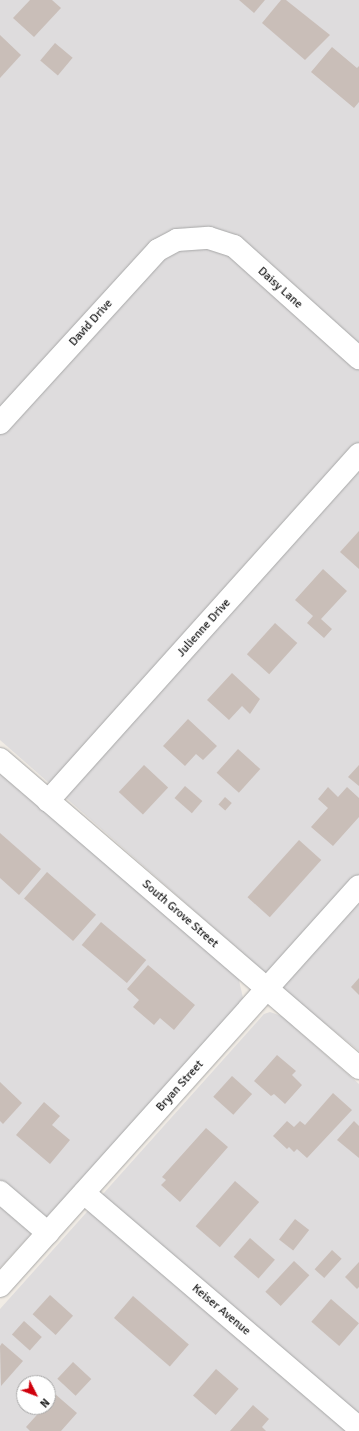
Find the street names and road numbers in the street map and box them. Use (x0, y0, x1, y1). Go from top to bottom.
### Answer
street label: Daisy Lane (255, 264, 305, 312)
street label: David Drive (66, 297, 116, 349)
street label: Julienne Drive (174, 596, 234, 660)
street label: South Grove Street (139, 877, 221, 951)
street label: Bryan Street (153, 1057, 207, 1115)
street label: Keiser Avenue (189, 1281, 253, 1339)

